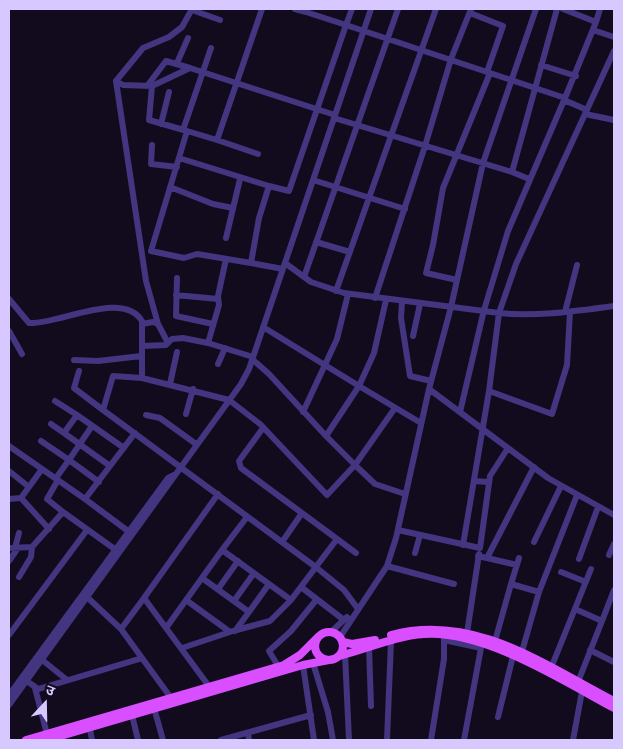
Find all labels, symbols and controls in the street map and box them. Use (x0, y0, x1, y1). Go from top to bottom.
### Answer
north arrow (20, 679, 70, 729)
text: उ (43, 680, 57, 700)

